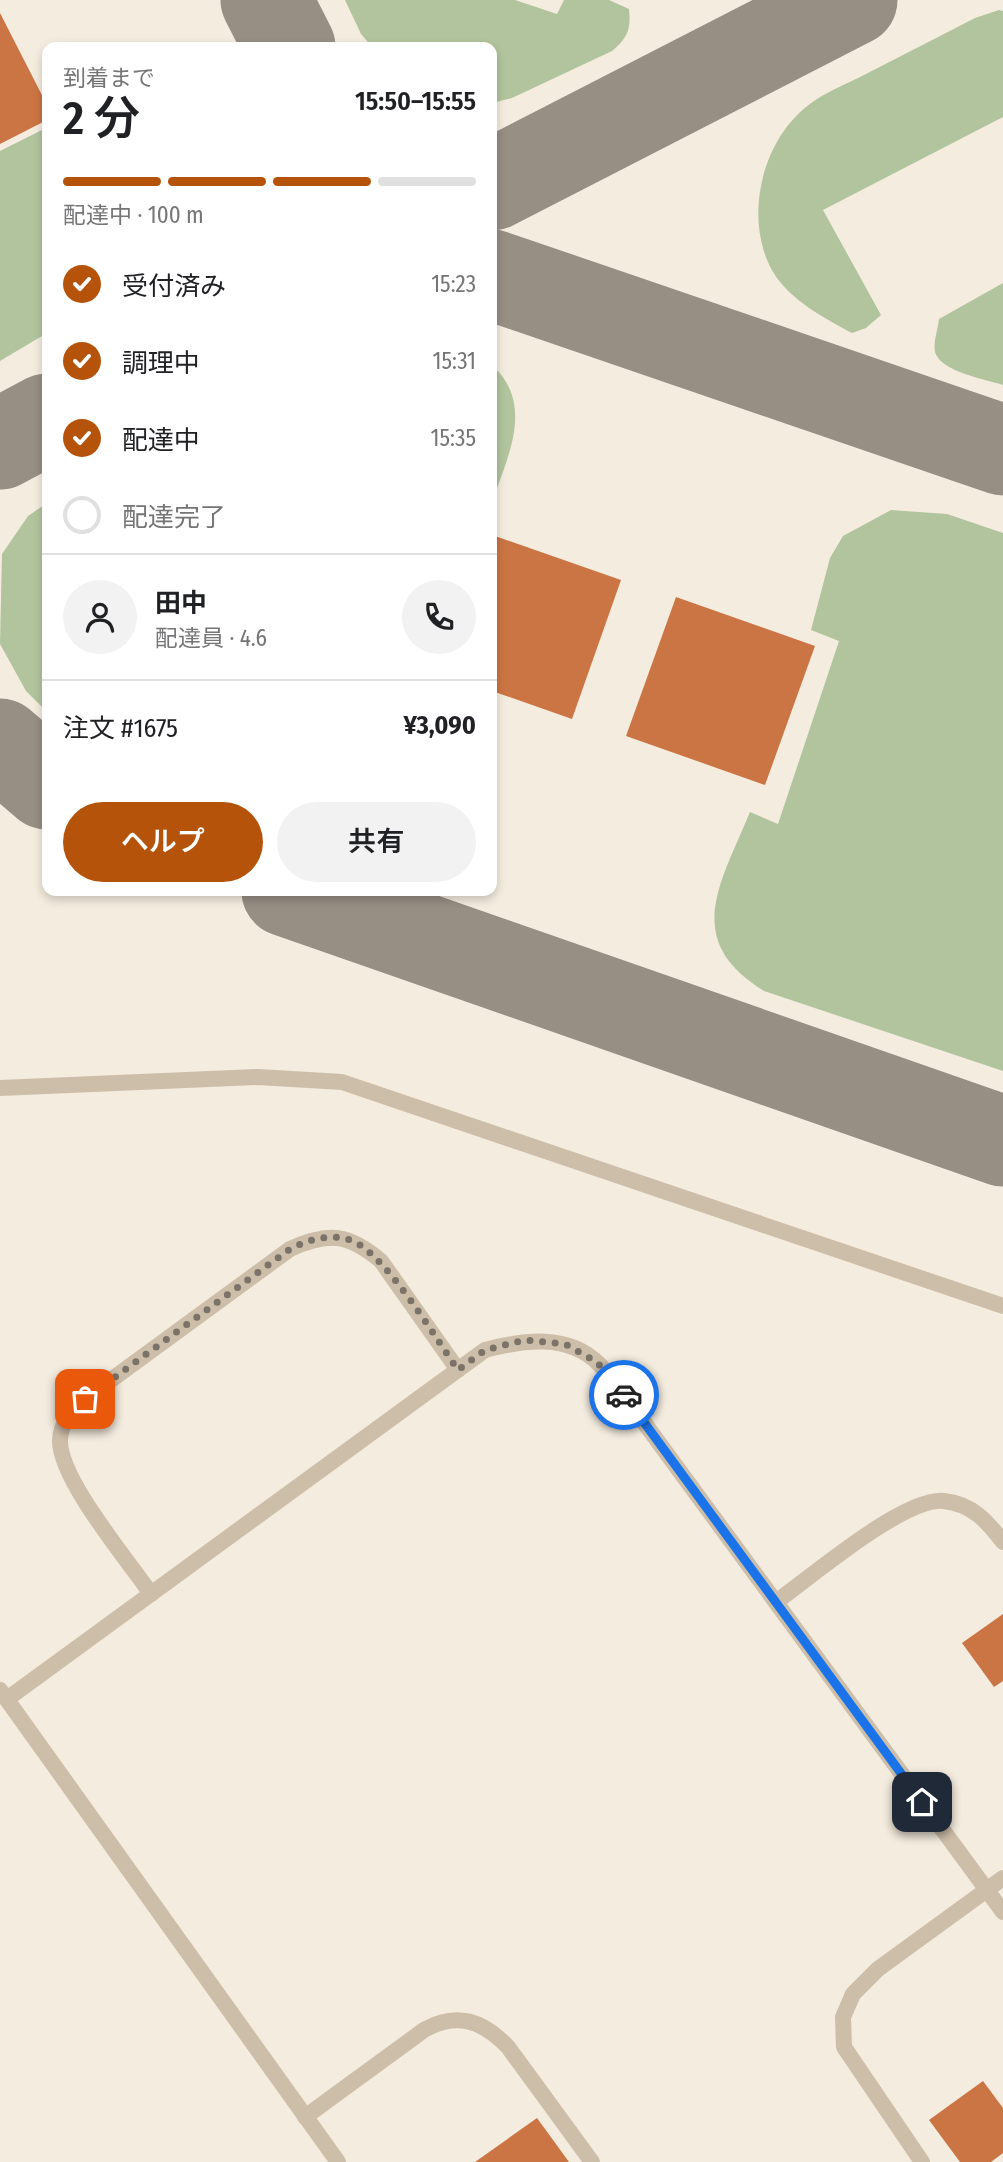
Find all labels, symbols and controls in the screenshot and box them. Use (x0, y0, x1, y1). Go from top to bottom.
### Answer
text: 到着まで (63, 64, 155, 92)
text: 15:50–15:55 (355, 86, 476, 117)
text: 2 分 (63, 91, 140, 146)
text: 配達中 · 100 m (63, 201, 204, 229)
icon: check (63, 265, 101, 303)
text: 15:23 (431, 270, 476, 298)
text: 受付済み (122, 271, 226, 302)
icon: check (63, 342, 101, 380)
text: 15:31 (433, 347, 476, 375)
text: 調理中 (122, 348, 200, 379)
icon: check (63, 419, 101, 457)
text: 15:35 (430, 424, 476, 452)
text: 配達中 (122, 425, 200, 456)
text: 配達完了 (122, 502, 226, 533)
button: person (63, 580, 137, 654)
button: phone (402, 580, 476, 654)
text: 田中 (155, 588, 207, 619)
text: 配達員 · 4.6 (155, 624, 267, 652)
text: ¥3,090 (403, 710, 476, 741)
text: 注文 #1675 (63, 713, 178, 744)
button: ヘルプ (63, 802, 263, 882)
button: 共有 (277, 802, 476, 882)
courier (589, 1360, 659, 1430)
pin (55, 1369, 115, 1429)
icon: car (605, 1376, 643, 1414)
icon: bag (66, 1380, 104, 1418)
pin (892, 1772, 952, 1832)
icon: home (903, 1783, 941, 1821)

